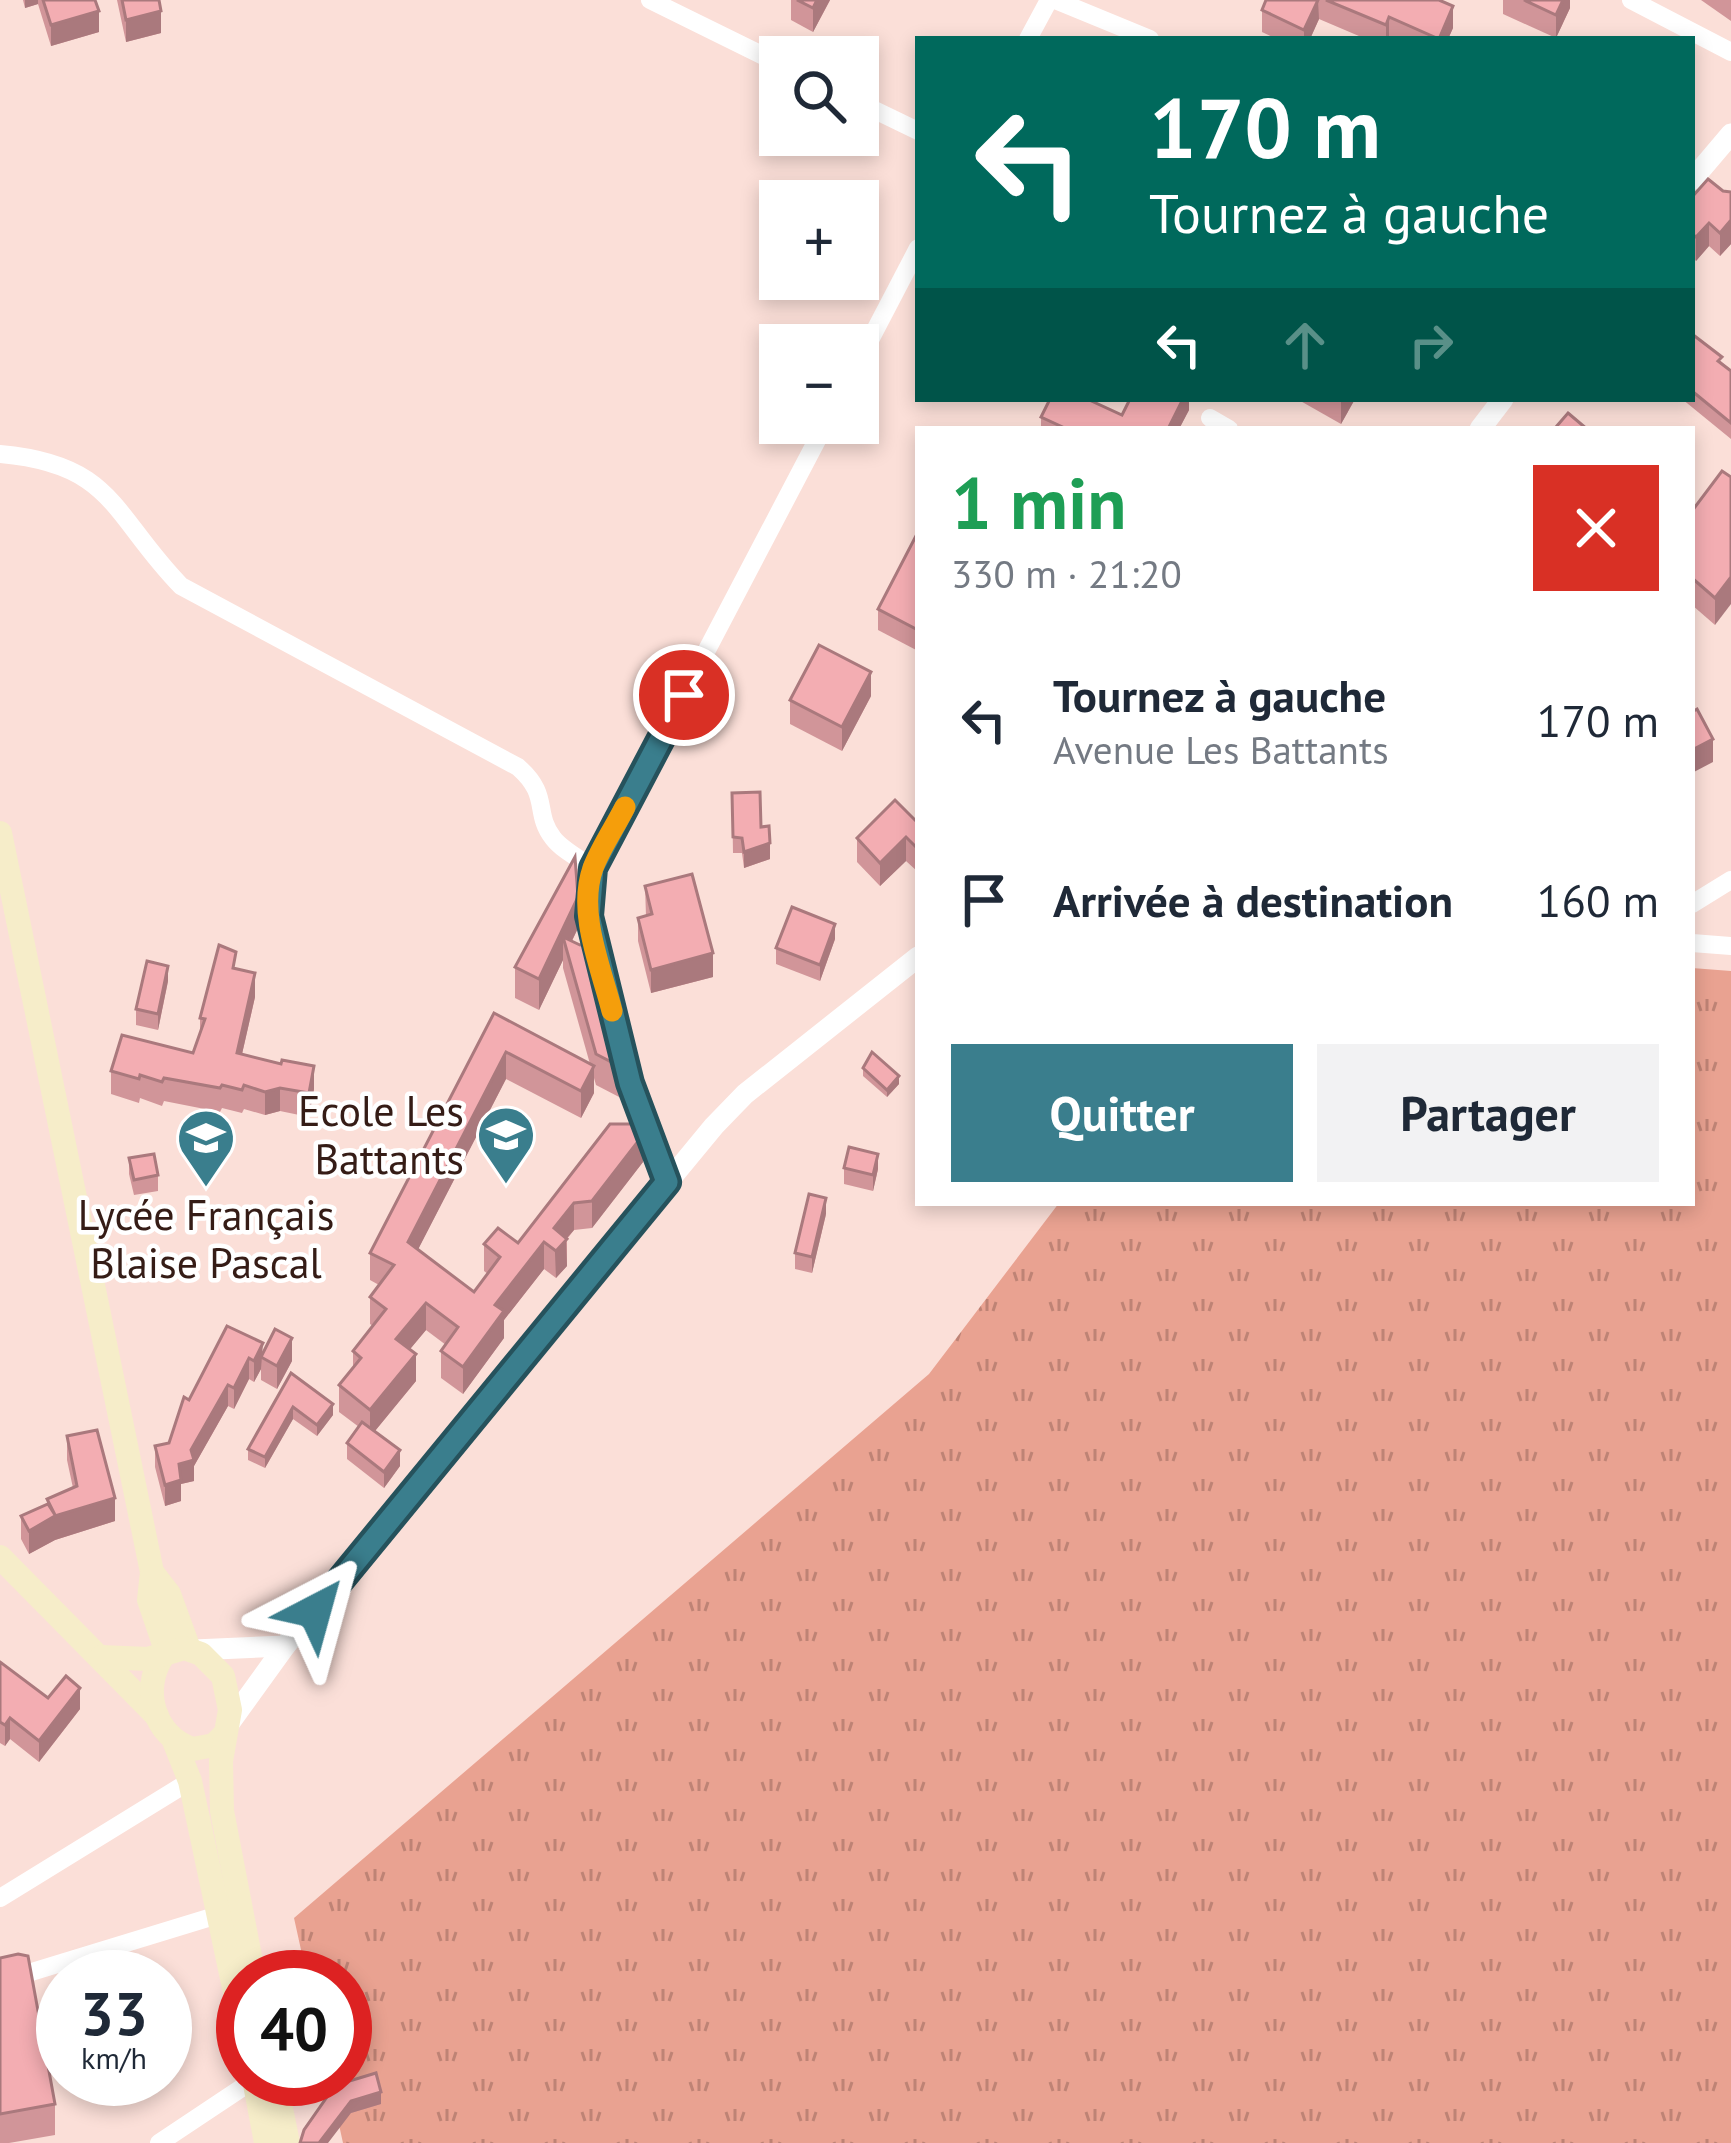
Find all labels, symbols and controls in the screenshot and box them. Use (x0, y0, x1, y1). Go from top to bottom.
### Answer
map controls (759, 36, 879, 444)
button: search (759, 36, 879, 156)
text: 170 m (1149, 72, 1381, 181)
icon: left (951, 84, 1107, 240)
text: Tournez à gauche (1149, 178, 1549, 248)
button: + (759, 180, 879, 300)
icon: left (1146, 312, 1212, 378)
icon: ahead (1272, 312, 1338, 378)
icon: right (1398, 312, 1464, 378)
button: − (759, 324, 879, 444)
text: 1 min (951, 456, 1127, 549)
button: close (1533, 465, 1659, 591)
text: 330 m · 21:20 (951, 548, 1182, 599)
pin (633, 644, 735, 746)
icon: arrive (651, 662, 717, 728)
text: Tournez à gauche (1053, 666, 1386, 724)
icon: left (951, 687, 1017, 753)
text: 170 m (1537, 691, 1659, 749)
text: Avenue Les Battants (1053, 724, 1389, 775)
icon: arrive (951, 867, 1017, 933)
text: Arrivée à destination (1053, 871, 1453, 929)
text: 160 m (1537, 871, 1659, 929)
button: Quitter (951, 1044, 1293, 1182)
button: Partager (1317, 1044, 1659, 1182)
place label: Ecole Les Battants (298, 1083, 464, 1186)
school or university icon: Ecole Les Battants (475, 1104, 537, 1186)
school or university icon: Lycée Français Blaise Pascal (175, 1107, 237, 1189)
place label: Lycée Français Blaise Pascal (78, 1187, 334, 1290)
position arrow (252, 1548, 378, 1674)
speed limit sign: 40 (216, 1950, 372, 2106)
text: 33 (80, 1974, 148, 2052)
text: km/h (81, 2038, 147, 2077)

